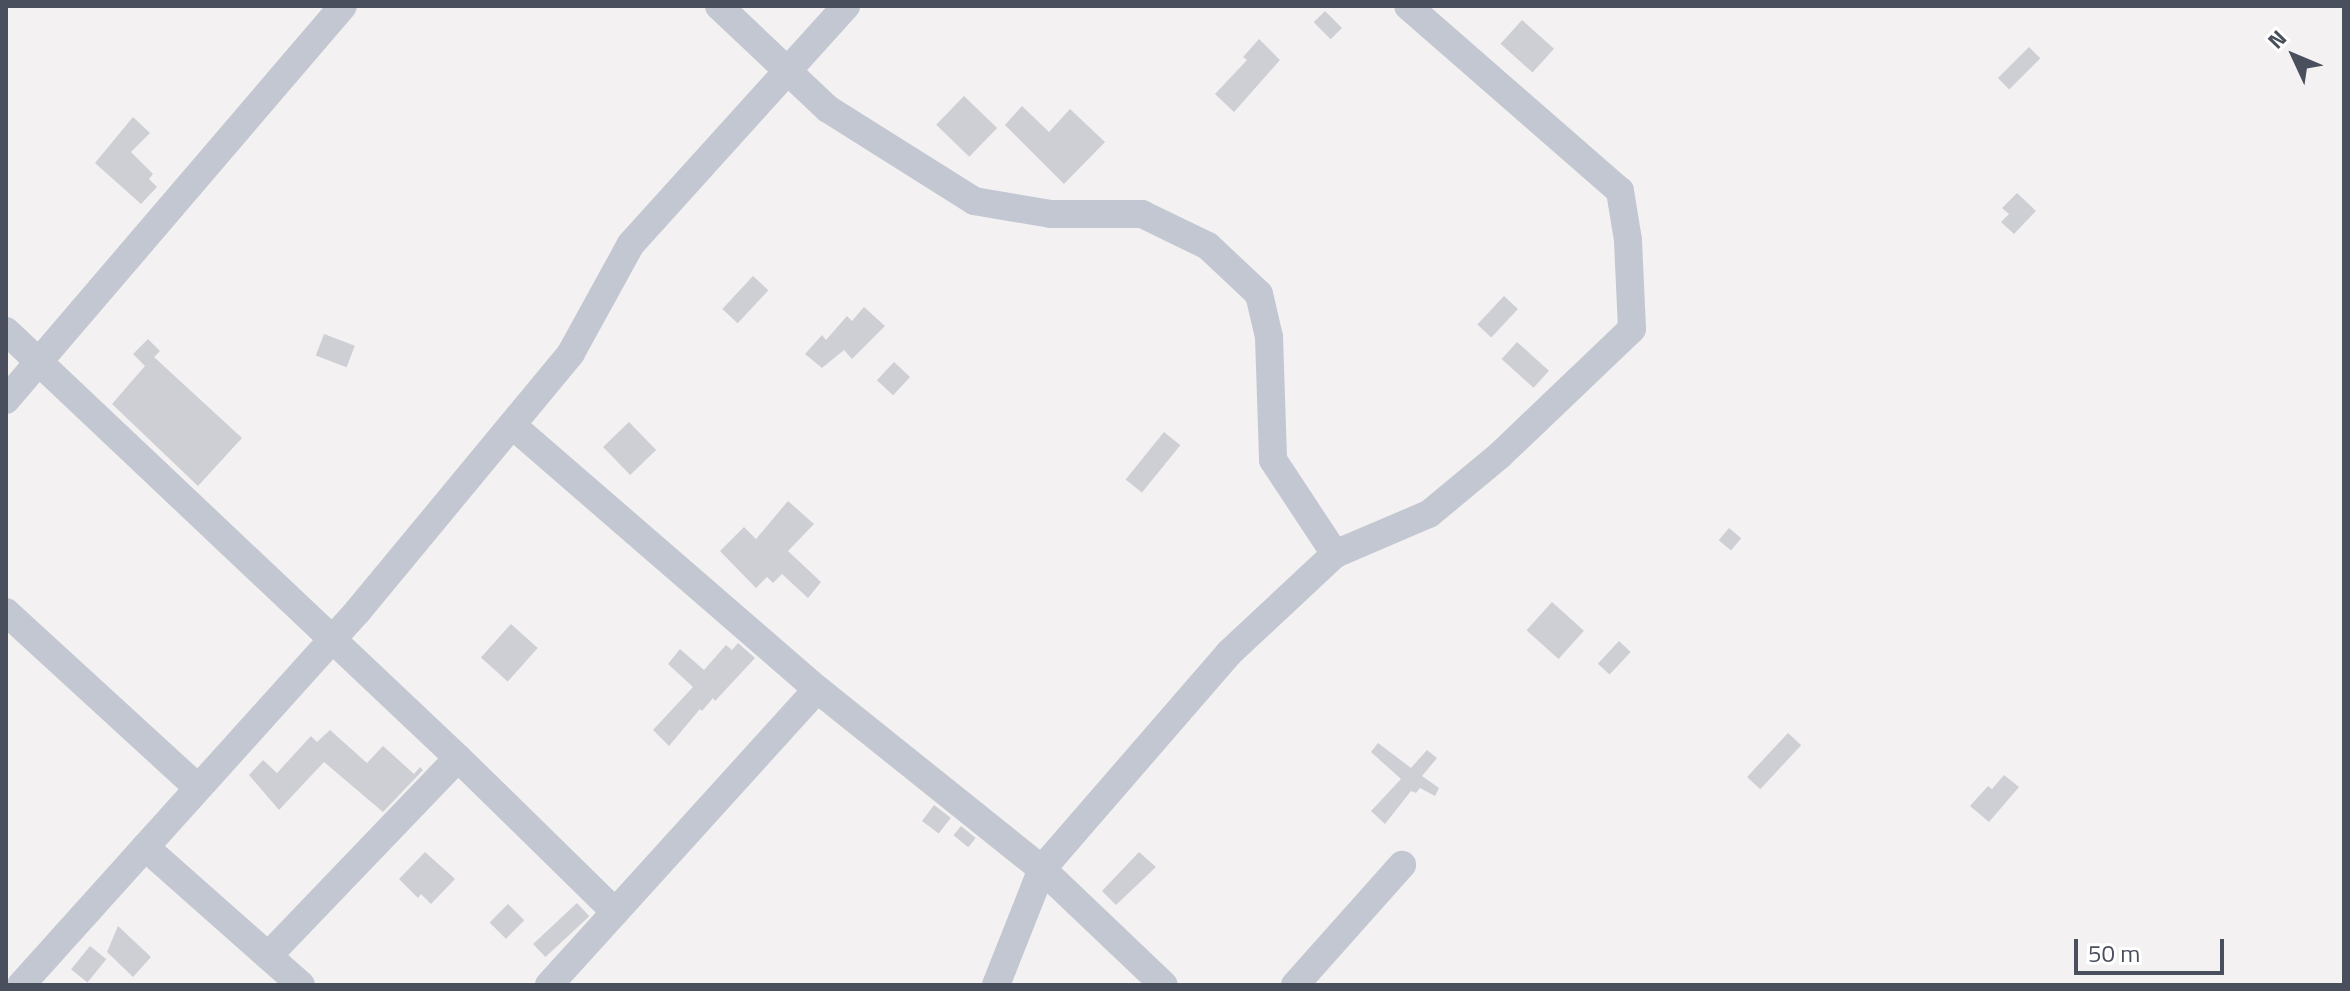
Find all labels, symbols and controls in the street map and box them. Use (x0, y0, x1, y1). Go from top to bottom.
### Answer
north arrow (2254, 16, 2334, 96)
text: N (2259, 22, 2294, 57)
scale bar (2078, 923, 2228, 973)
text: 50 m (2088, 935, 2140, 971)

